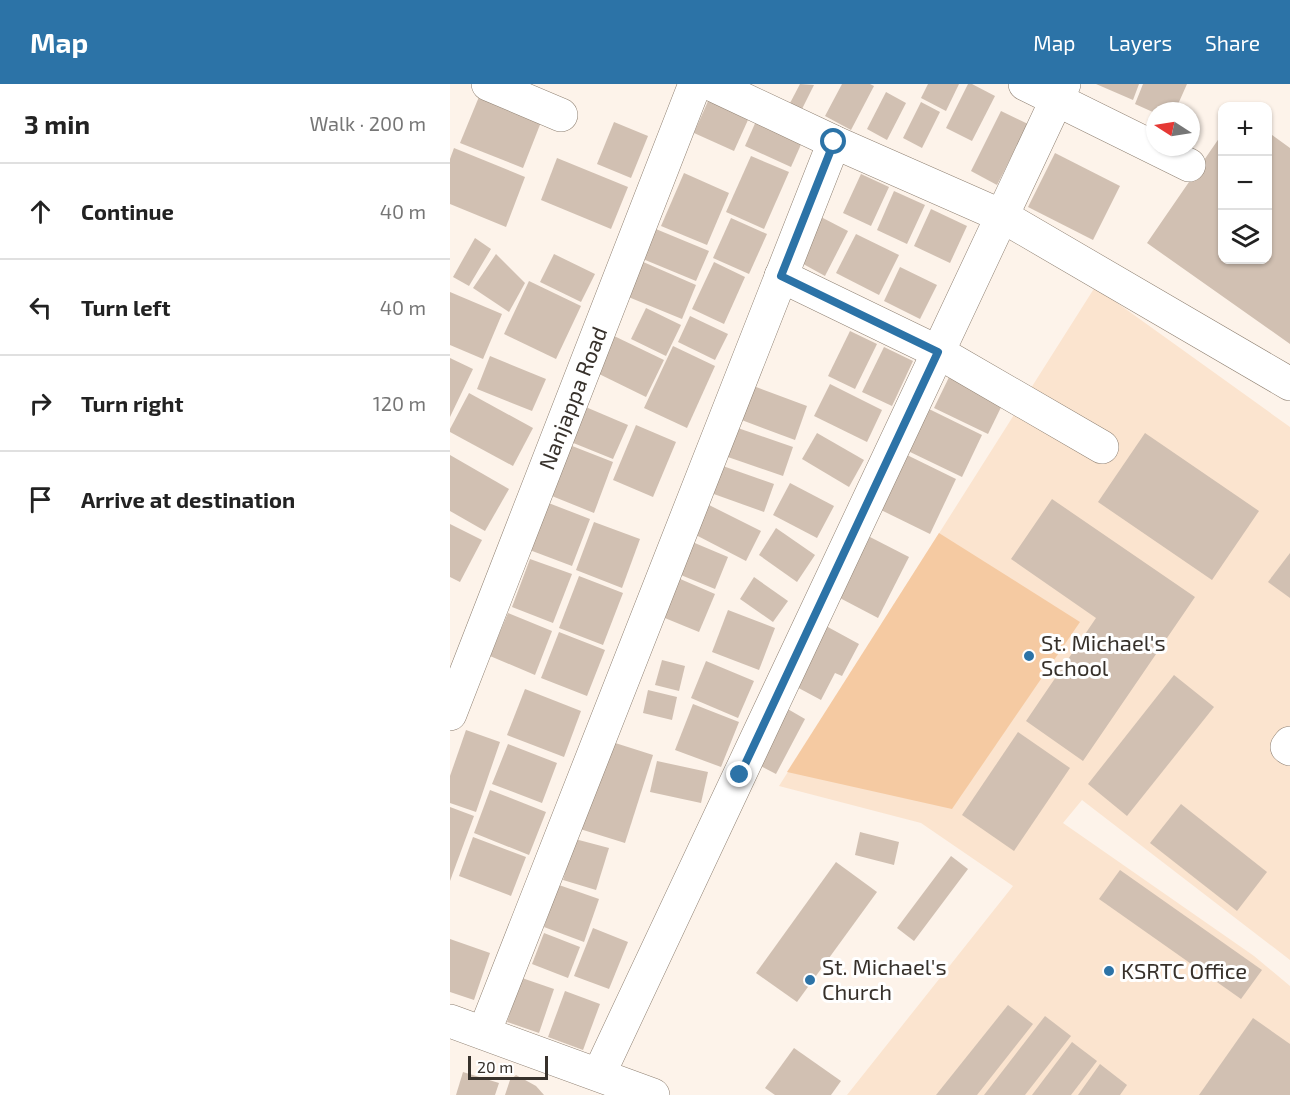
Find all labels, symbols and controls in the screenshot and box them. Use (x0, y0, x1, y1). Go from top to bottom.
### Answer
text: Map (30, 25, 88, 59)
text: Map (1033, 30, 1075, 55)
text: Layers (1108, 30, 1172, 55)
text: Share (1205, 30, 1260, 55)
north arrow (1146, 102, 1200, 156)
map controls (1218, 102, 1272, 264)
button: + (1218, 102, 1272, 156)
text: 3 min (24, 108, 90, 139)
text: Walk · 200 m (309, 111, 426, 135)
route start (820, 128, 846, 154)
button: − (1218, 156, 1272, 210)
icon: ahead (24, 195, 57, 228)
text: Continue (81, 198, 174, 224)
text: 40 m (380, 199, 426, 223)
button: layers (1218, 210, 1272, 264)
icon: left (24, 291, 57, 324)
text: Turn left (81, 294, 170, 320)
text: 40 m (380, 295, 426, 319)
street label: Nanjappa Road (532, 323, 611, 473)
icon: right (24, 387, 57, 420)
text: Turn right (81, 390, 183, 416)
text: 120 m (373, 391, 426, 415)
icon: arrive (24, 483, 57, 516)
text: Arrive at destination (81, 486, 295, 512)
place label: St. Michael's School (1041, 629, 1166, 680)
marker: St. Michael's School (1022, 649, 1036, 663)
route end (726, 761, 752, 787)
place label: St. Michael's Church (822, 953, 947, 1004)
place label: KSRTC Office (1121, 957, 1247, 983)
marker: KSRTC Office (1102, 964, 1116, 978)
marker: St. Michael's Church (803, 973, 817, 987)
scale bar (468, 1053, 548, 1080)
text: 20 m (477, 1057, 513, 1076)

